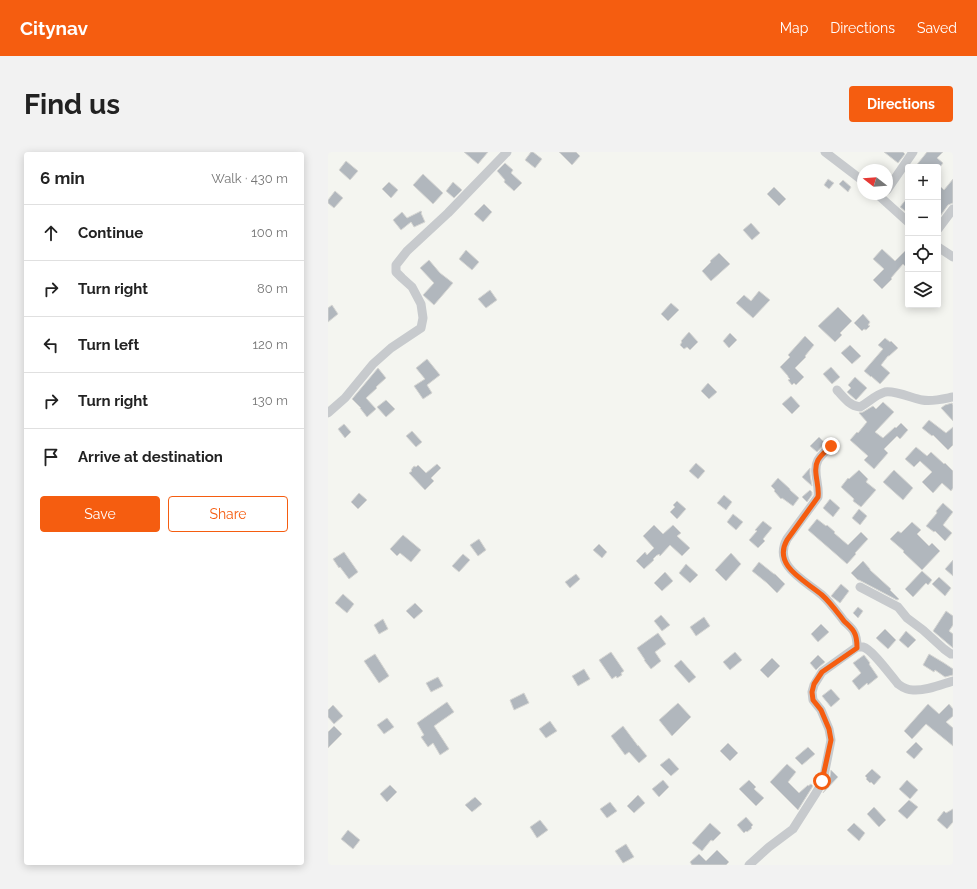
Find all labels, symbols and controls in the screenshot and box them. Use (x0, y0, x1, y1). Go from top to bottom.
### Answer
text: Citynav (20, 17, 88, 39)
text: Map (780, 20, 808, 36)
text: Directions (830, 20, 895, 36)
text: Saved (917, 20, 957, 36)
button: Directions (849, 86, 953, 122)
text: Find us (24, 88, 120, 121)
north arrow (857, 164, 893, 200)
map controls (905, 164, 941, 308)
button: + (905, 164, 941, 200)
text: 6 min (40, 168, 85, 188)
text: Walk · 430 m (211, 171, 288, 186)
button: − (905, 200, 941, 236)
icon: ahead (40, 222, 62, 244)
text: Continue (78, 224, 143, 242)
text: 100 m (251, 225, 288, 240)
button: locate (905, 236, 941, 272)
button: layers (905, 272, 941, 308)
icon: right (40, 278, 62, 300)
text: Turn right (78, 280, 148, 298)
text: 80 m (257, 281, 288, 296)
icon: left (40, 334, 62, 356)
text: Turn left (78, 336, 139, 354)
text: 120 m (252, 337, 288, 352)
icon: right (40, 390, 62, 412)
text: Turn right (78, 392, 148, 410)
text: 130 m (252, 393, 288, 408)
route end (822, 437, 840, 455)
icon: arrive (40, 446, 62, 468)
text: Arrive at destination (78, 448, 223, 466)
button: Save (40, 496, 160, 532)
button: Share (168, 496, 288, 532)
route start (813, 772, 831, 790)

